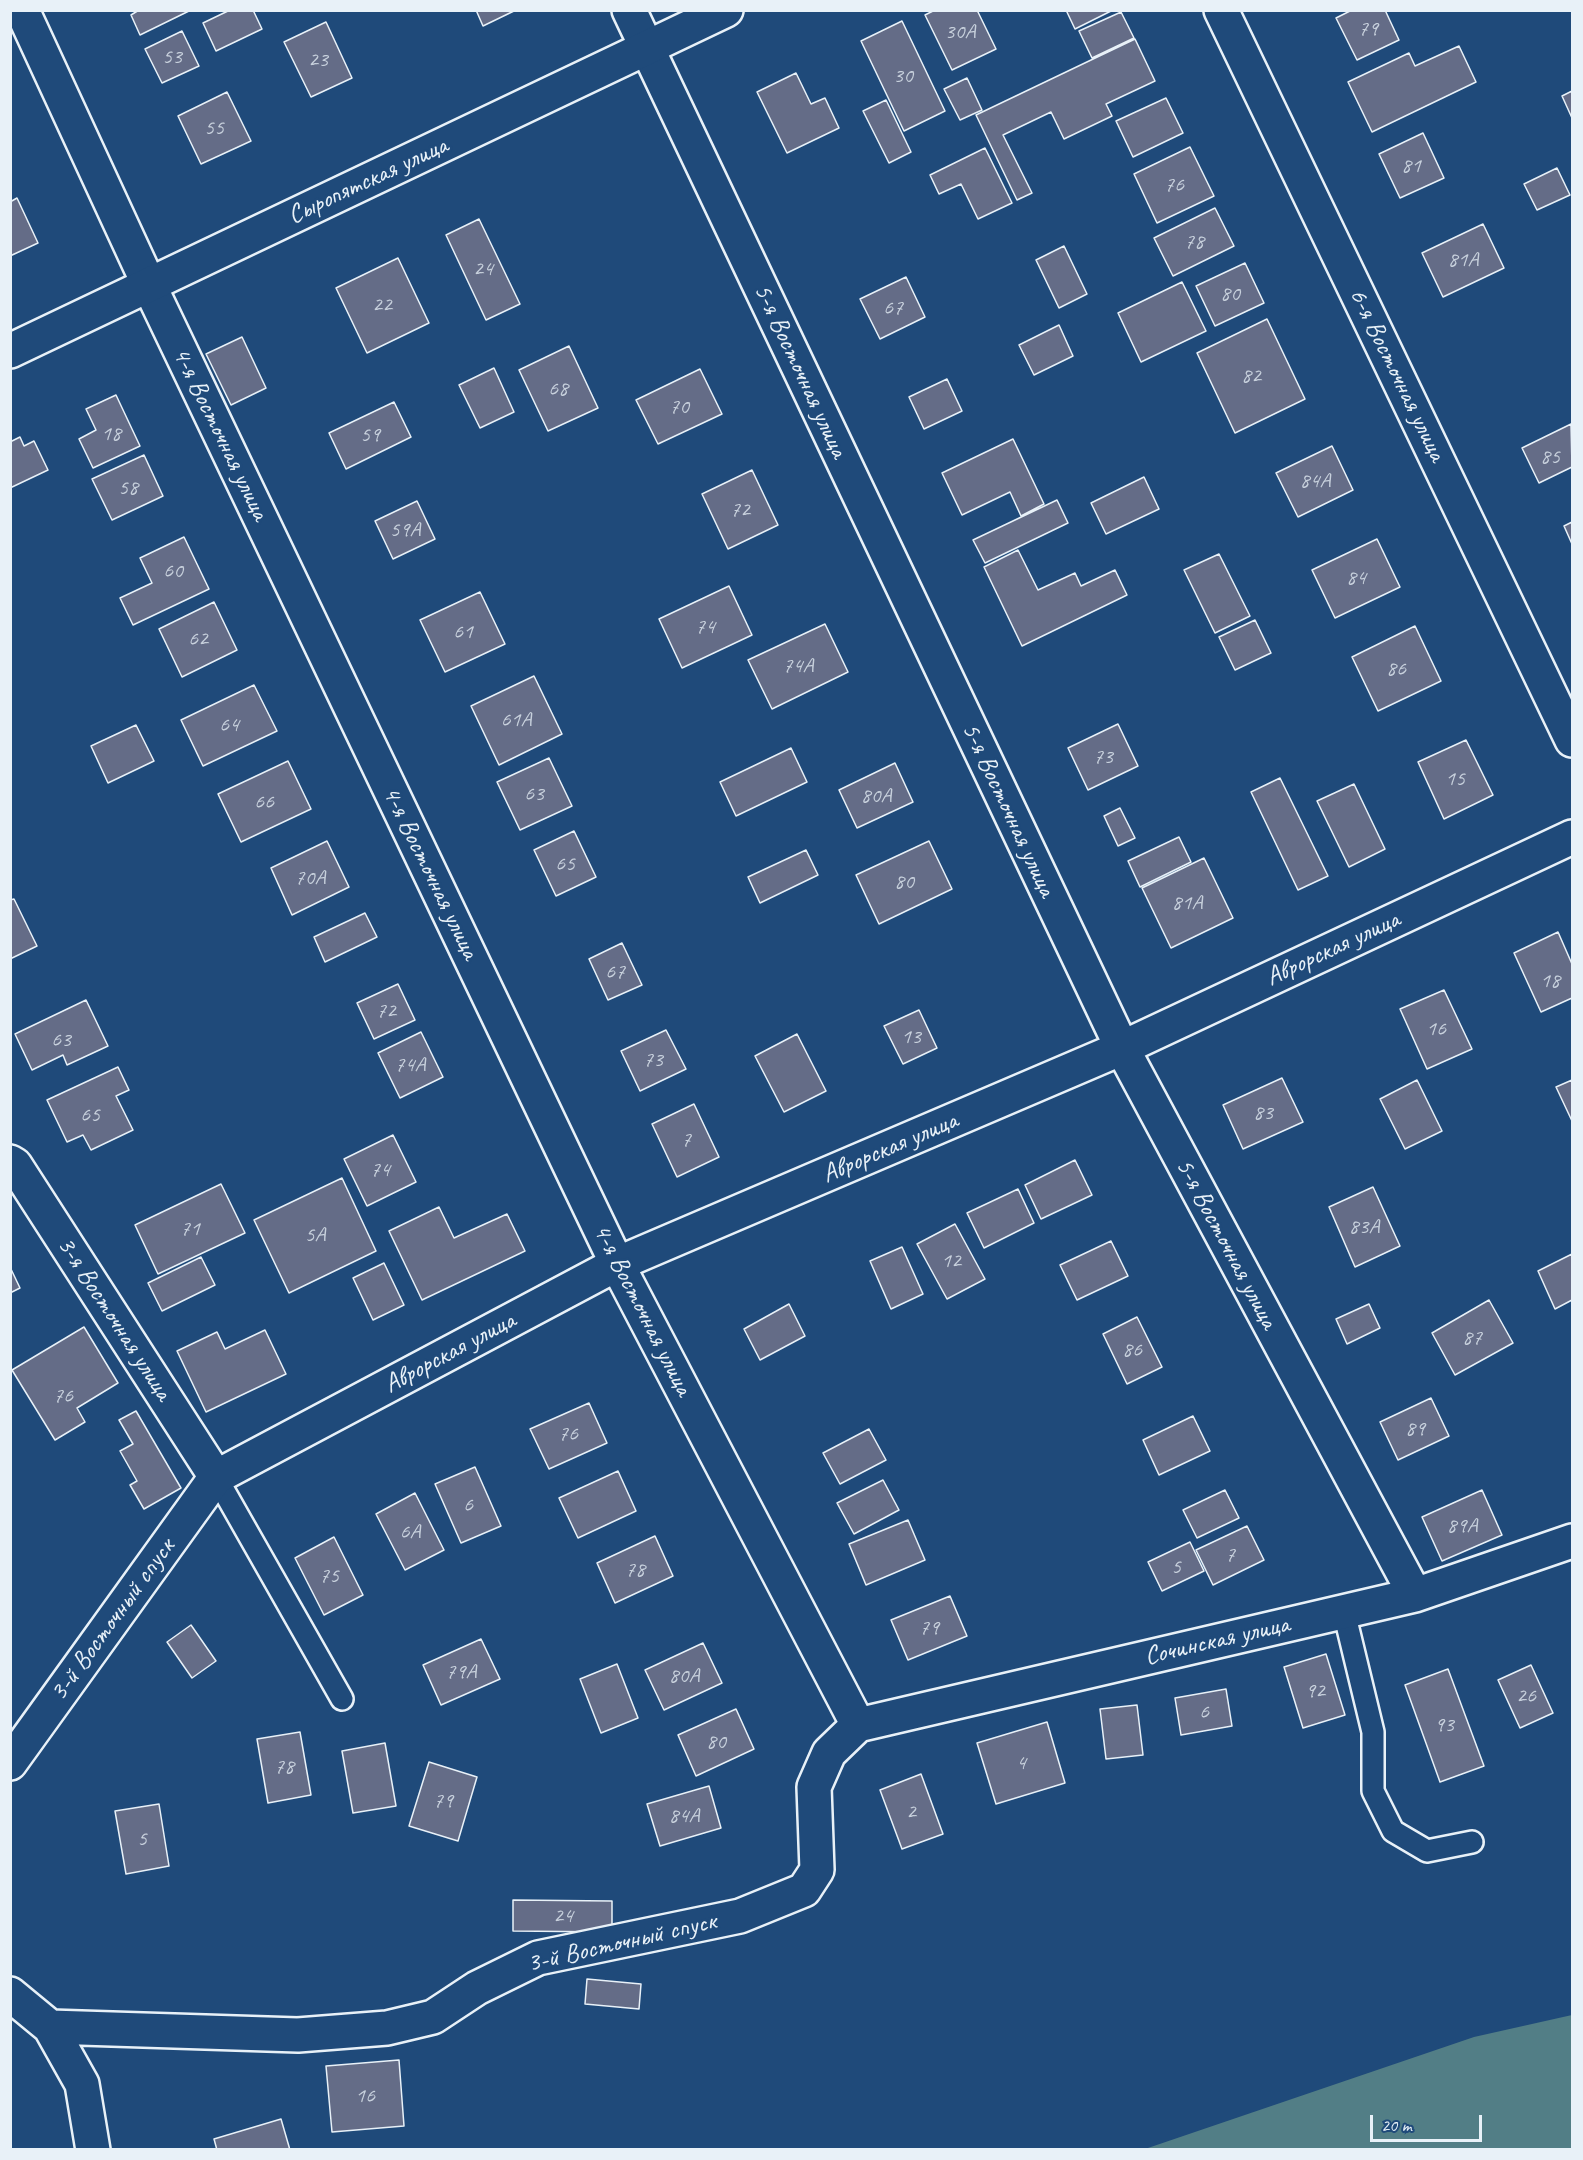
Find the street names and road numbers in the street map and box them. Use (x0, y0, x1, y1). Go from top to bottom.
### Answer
street label: Сыропятская улица (283, 130, 453, 232)
street label: 5-я Восточная улица (746, 279, 854, 463)
street label: 6-я Восточная улица (1342, 283, 1452, 467)
street label: 4-я Восточная улица (165, 342, 275, 526)
street label: 5-я Восточная улица (954, 718, 1062, 902)
street label: 4-я Восточная улица (375, 781, 485, 965)
street label: Аврорская улица (1261, 904, 1405, 994)
street label: Аврорская улица (818, 1105, 962, 1191)
street label: 5-я Восточная улица (1168, 1153, 1284, 1335)
street label: 4-я Восточная улица (585, 1219, 699, 1401)
street label: 3-я Восточная улица (50, 1231, 178, 1407)
street label: Аврорская улица (379, 1305, 521, 1401)
street label: 3-й Восточный спуск (44, 1533, 182, 1707)
street label: Сочинская улица (1142, 1609, 1292, 1673)
street label: 3-й Восточный спуск (525, 1906, 719, 1980)

